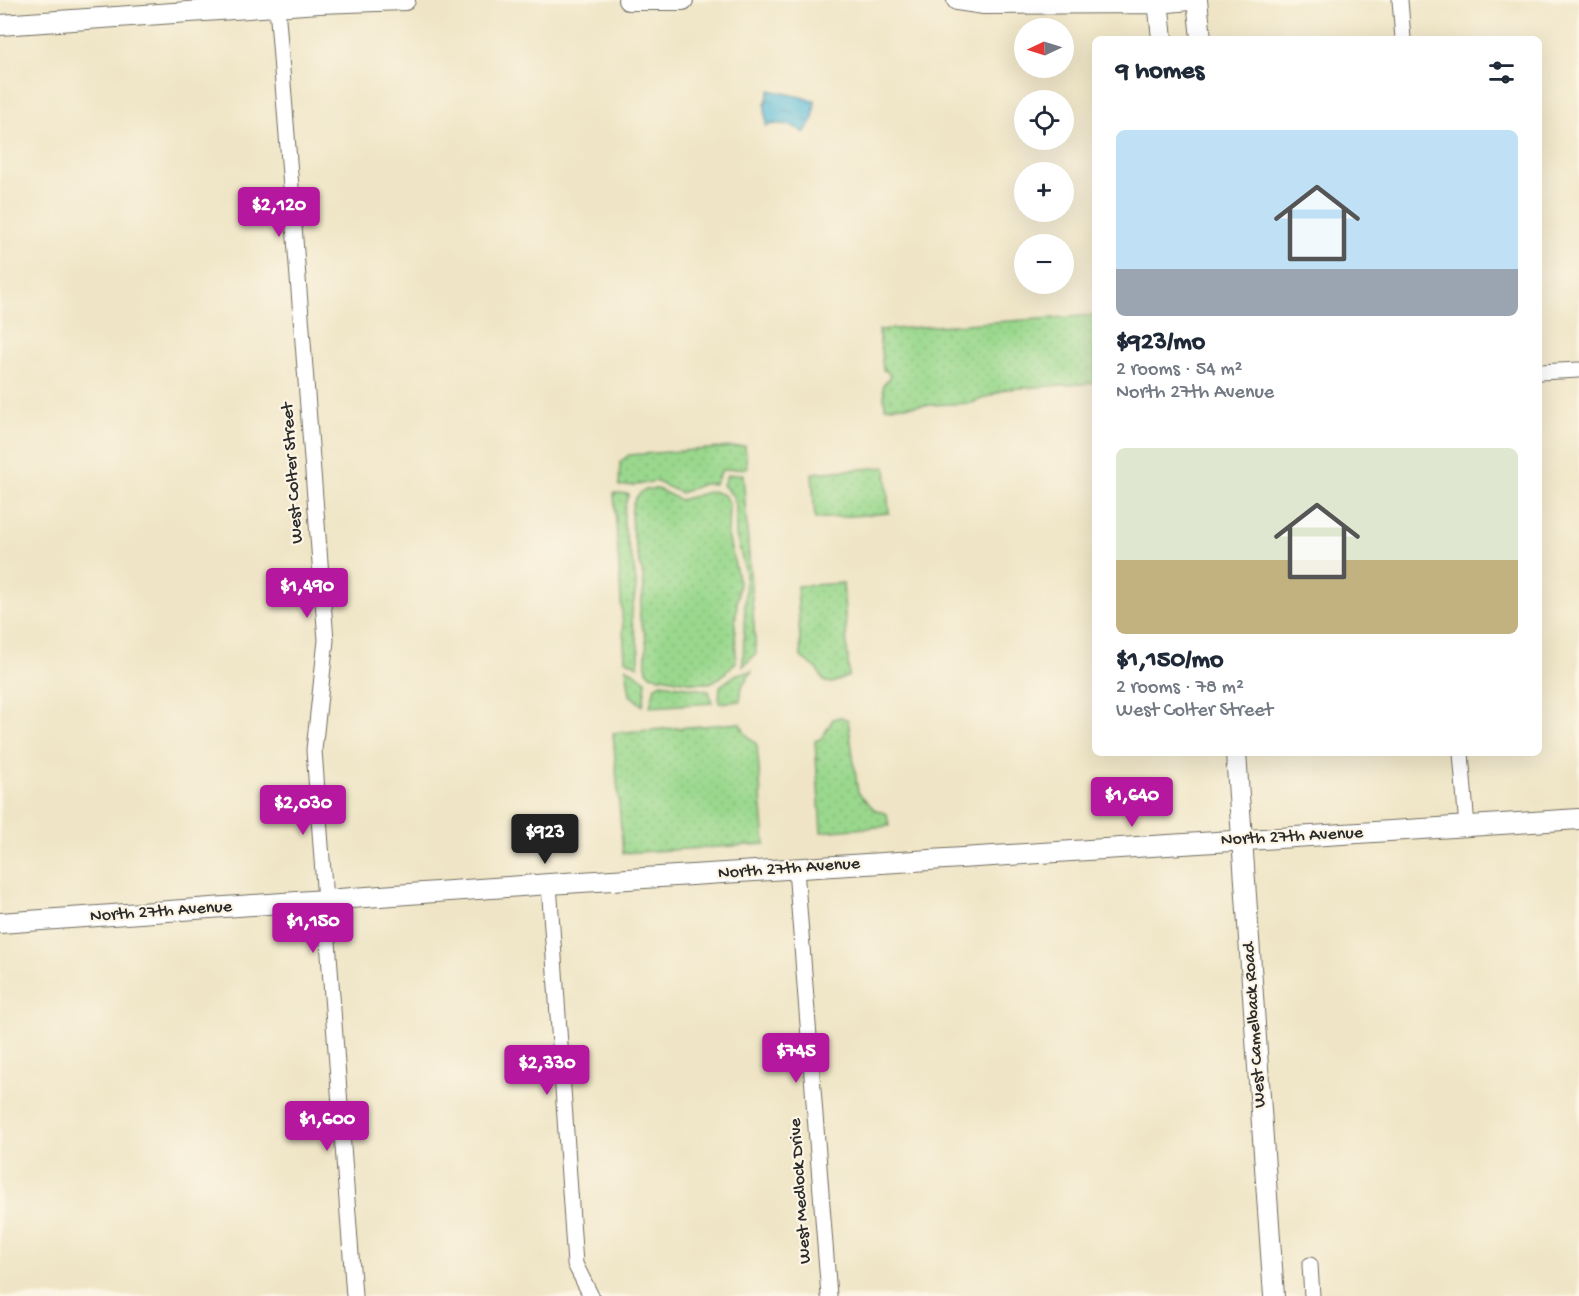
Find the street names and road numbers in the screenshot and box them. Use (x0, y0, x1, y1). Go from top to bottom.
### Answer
street label: West Colter Street (277, 400, 308, 544)
street label: North 27th Avenue (1220, 823, 1364, 851)
street label: North 27th Avenue (717, 854, 861, 884)
street label: North 27th Avenue (89, 897, 233, 927)
street label: West Camelback Road (1239, 940, 1271, 1108)
street label: West Medlock Drive (785, 1117, 817, 1265)

